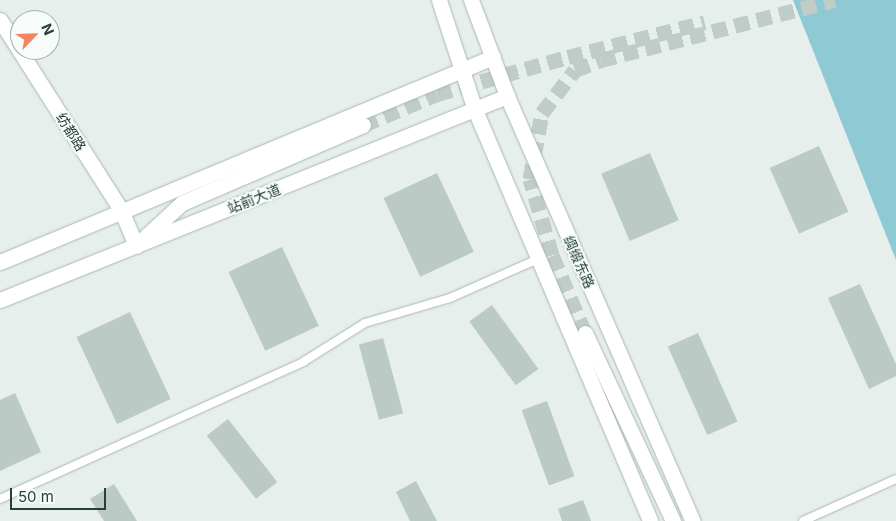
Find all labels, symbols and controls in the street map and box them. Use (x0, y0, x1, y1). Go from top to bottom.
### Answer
north arrow (10, 10, 60, 60)
text: N (38, 21, 58, 37)
street label: 纺都路 (53, 110, 89, 154)
street label: 站前大道 (225, 181, 283, 217)
street label: 绸缎东路 (560, 233, 598, 291)
scale bar (12, 478, 109, 510)
text: 50 m (18, 487, 54, 506)

